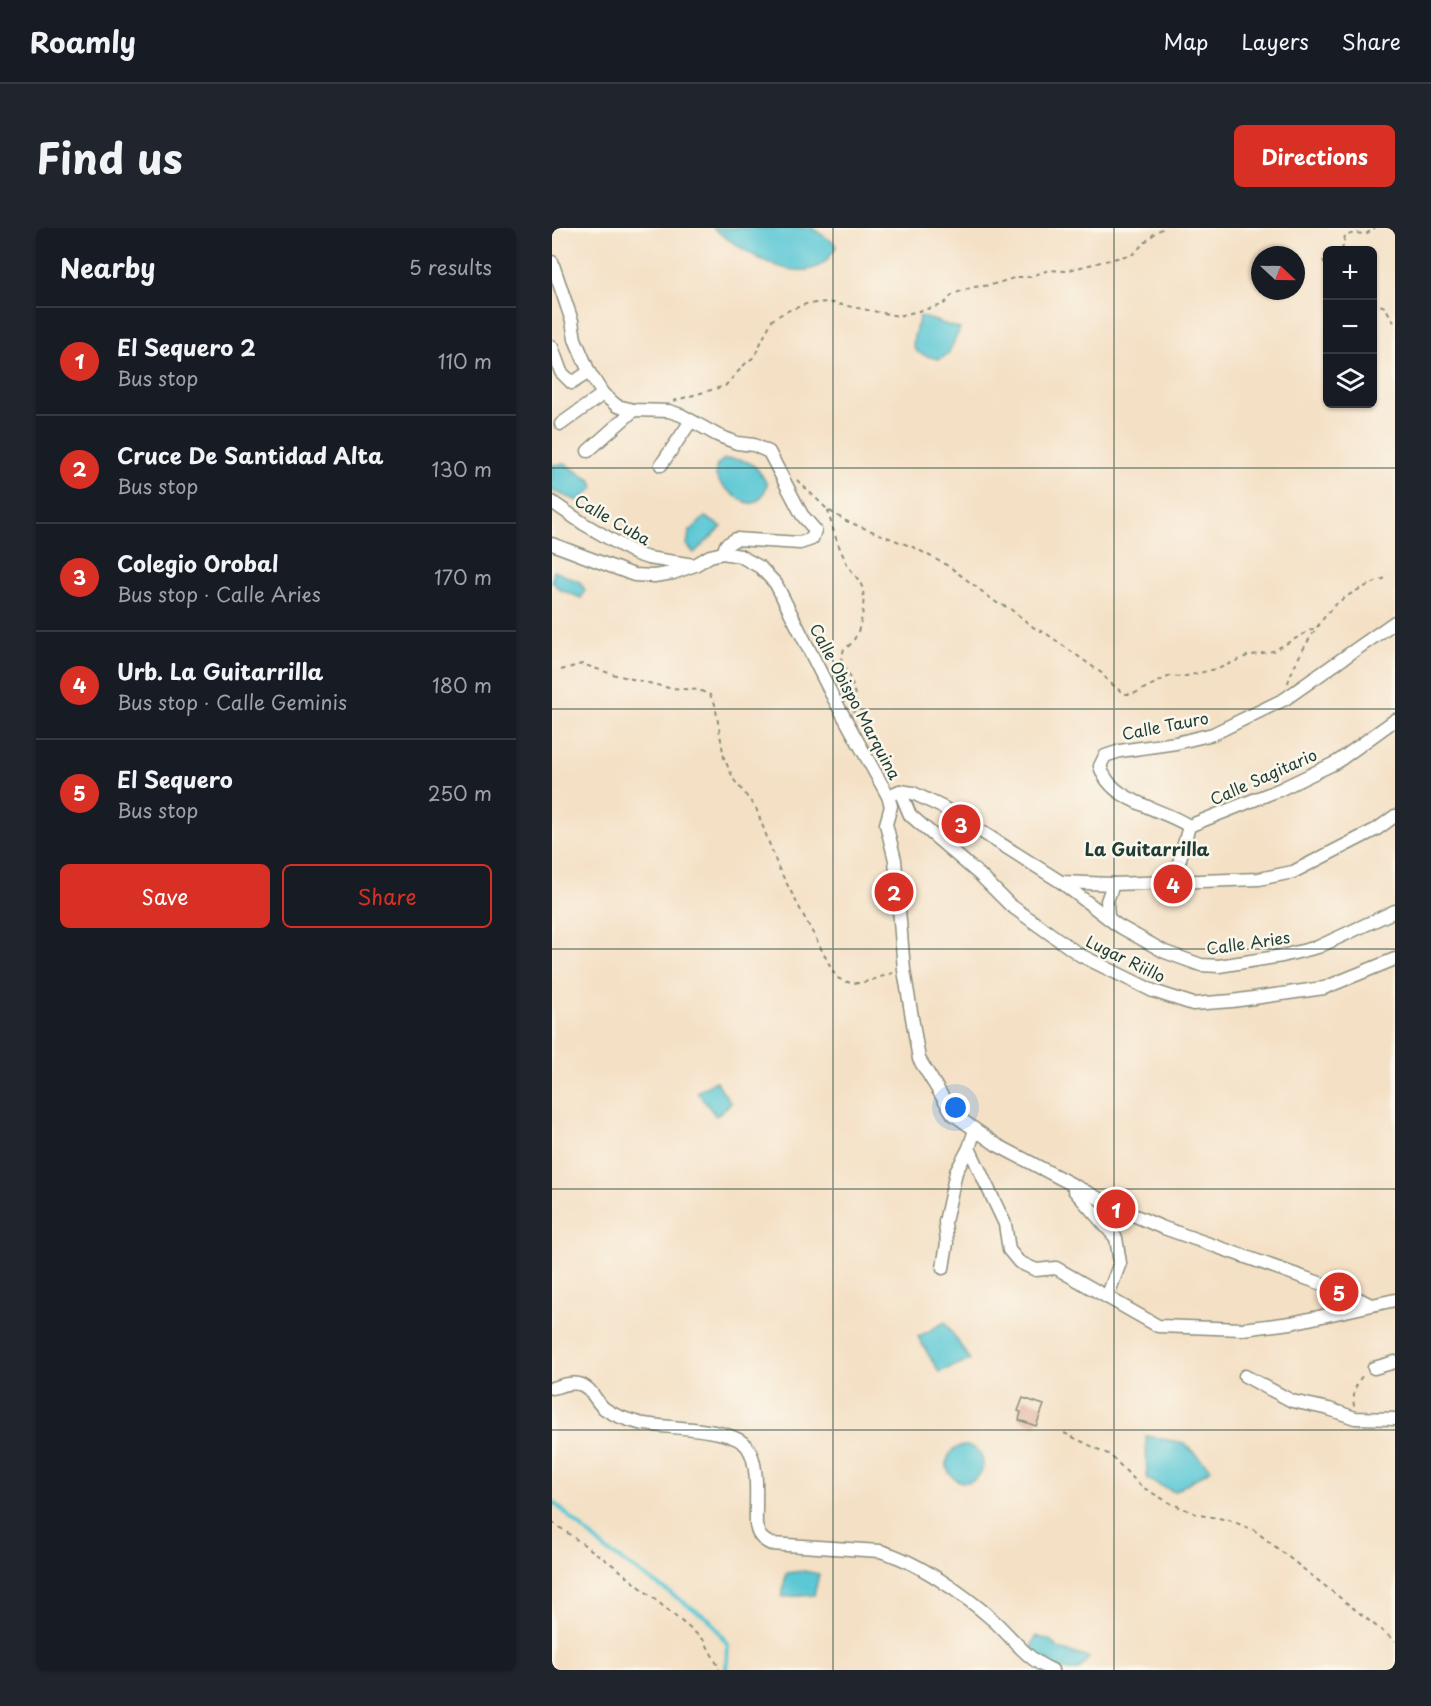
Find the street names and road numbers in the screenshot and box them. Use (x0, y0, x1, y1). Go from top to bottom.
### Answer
street label: Calle Cuba (571, 488, 655, 550)
street label: Calle Obispo Marquina (805, 619, 907, 783)
street label: Calle Tauro (1120, 705, 1210, 745)
street label: Calle Sagitario (1206, 742, 1320, 810)
street label: Calle Aries (1205, 924, 1291, 960)
street label: Lugar Riillo (1082, 928, 1170, 988)

